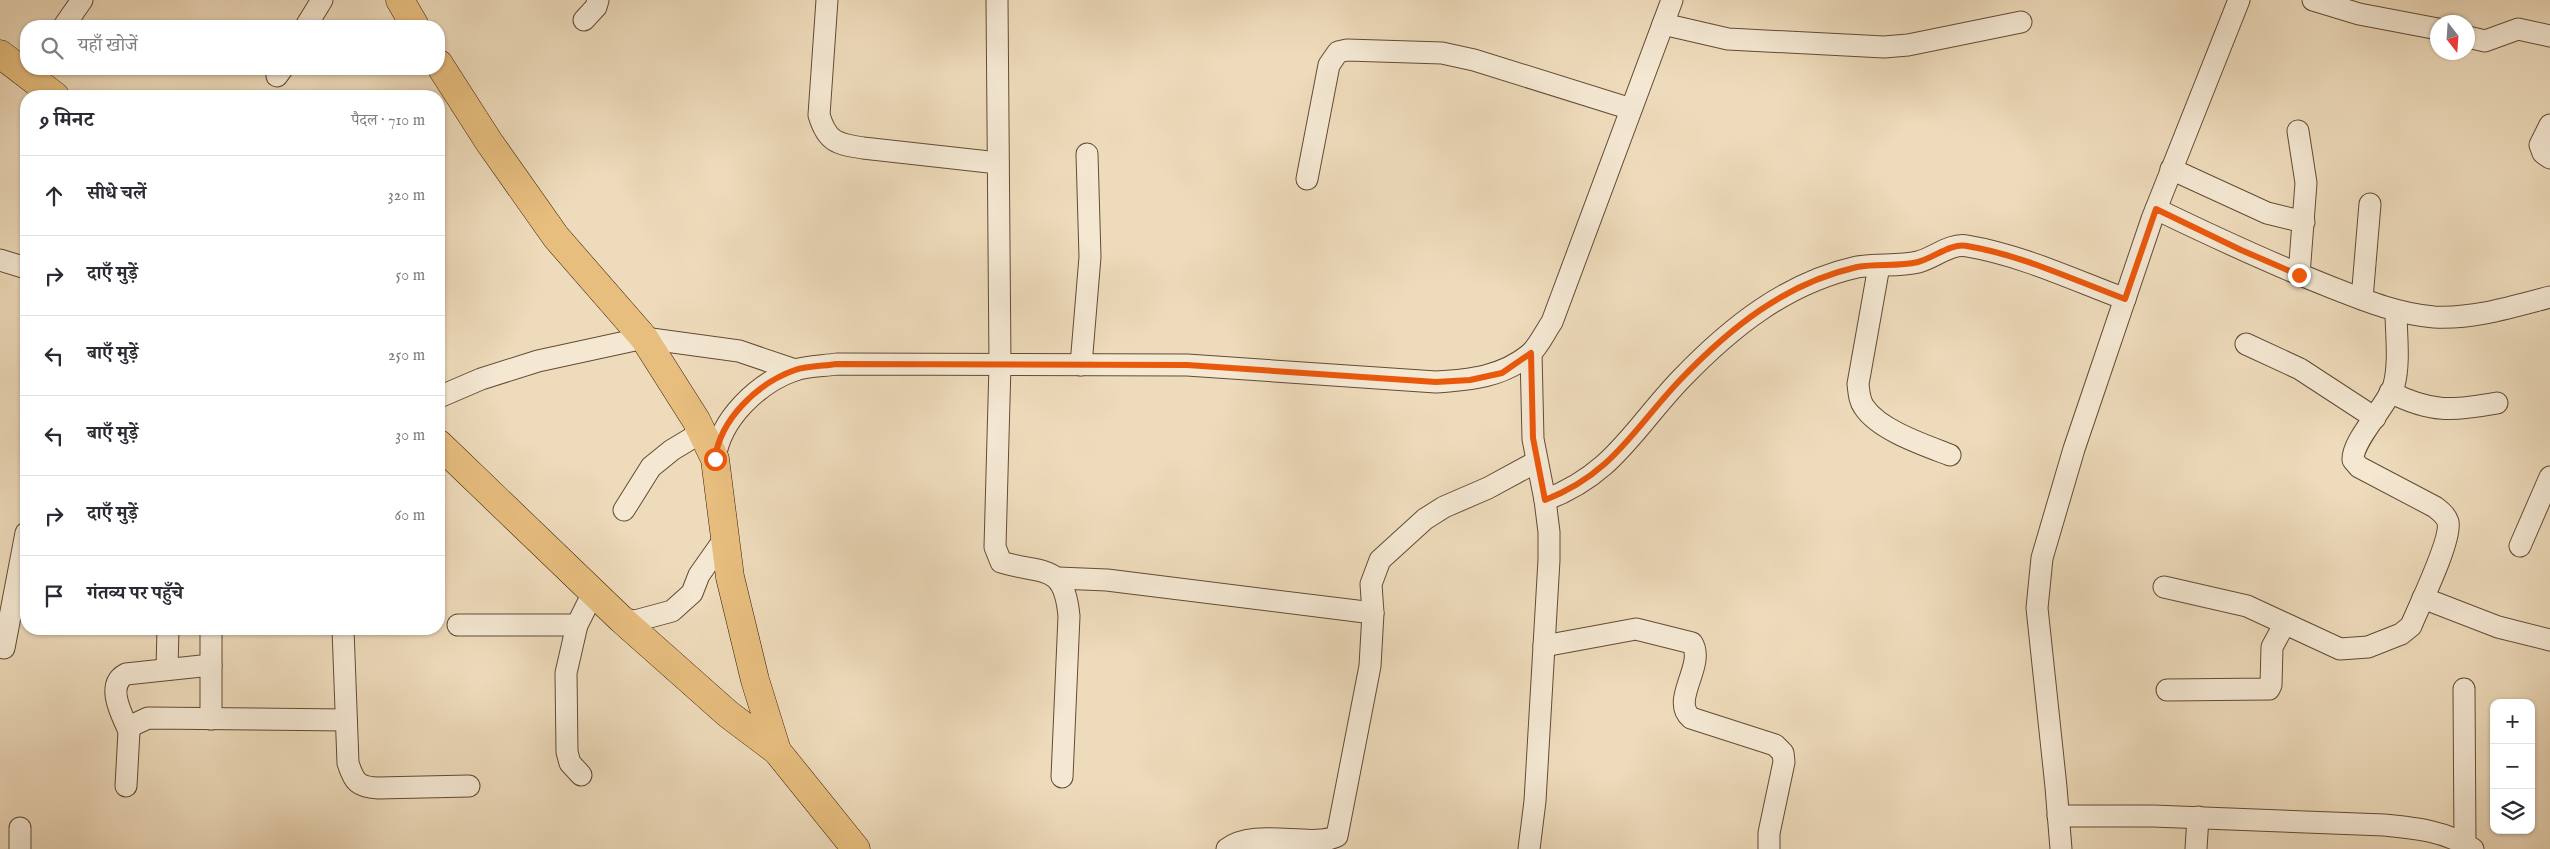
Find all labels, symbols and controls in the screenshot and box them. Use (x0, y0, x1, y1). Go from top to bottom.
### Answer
north arrow (2430, 15, 2475, 60)
search box (20, 20, 445, 75)
icon: search (38, 34, 66, 62)
text: यहाँ खोजें (78, 34, 138, 58)
text: 9 मिनट (40, 107, 94, 134)
text: पैदल · 710 m (351, 111, 425, 131)
icon: ahead (40, 182, 68, 210)
text: सीधे चलें (87, 182, 146, 206)
text: 320 m (388, 186, 425, 206)
icon: right (40, 262, 68, 290)
text: दाएँ मुड़ें (87, 262, 138, 286)
route end (2288, 264, 2311, 287)
text: 50 m (396, 266, 425, 286)
icon: left (40, 342, 68, 370)
text: बाएँ मुड़ें (87, 342, 138, 366)
text: 250 m (388, 346, 425, 366)
icon: left (40, 422, 68, 450)
text: बाएँ मुड़ें (87, 422, 138, 446)
text: 30 m (395, 426, 425, 446)
route start (704, 448, 727, 471)
icon: right (40, 502, 68, 530)
text: दाएँ मुड़ें (87, 502, 138, 526)
text: 60 m (395, 506, 425, 526)
icon: arrive (40, 582, 68, 610)
text: गंतव्य पर पहुँचे (87, 582, 183, 606)
map controls (2490, 699, 2535, 834)
button: + (2490, 699, 2535, 744)
button: − (2490, 744, 2535, 789)
button: layers (2490, 789, 2535, 834)

